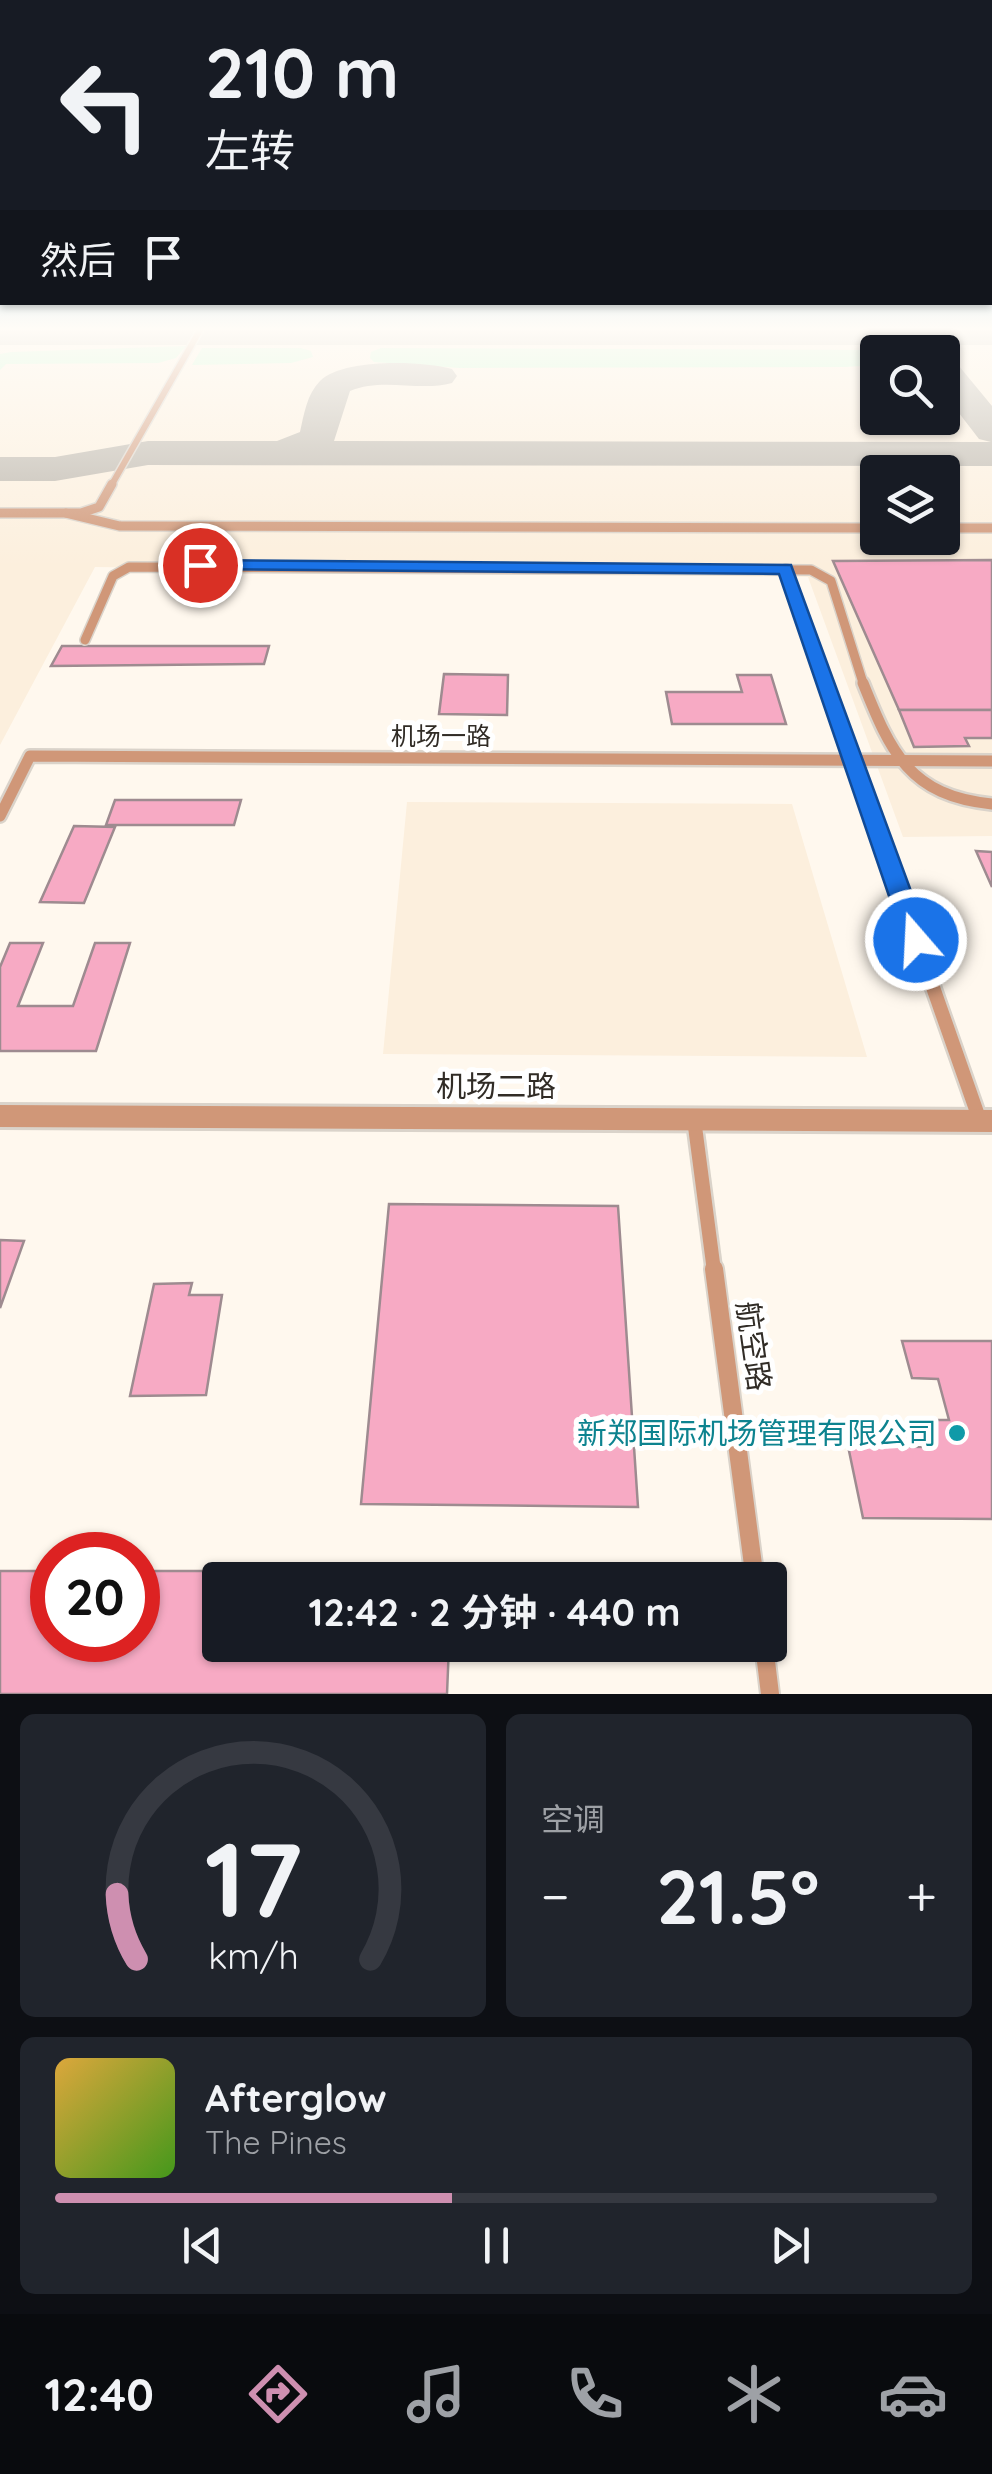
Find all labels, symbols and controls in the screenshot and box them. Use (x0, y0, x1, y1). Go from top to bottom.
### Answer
text: 210 m (205, 28, 399, 116)
icon: left (40, 40, 170, 170)
text: 左转 (205, 122, 295, 178)
icon: arrive (136, 230, 191, 285)
text: 然后 (40, 236, 116, 284)
map controls (860, 335, 960, 555)
button: search (860, 335, 960, 435)
button: layers (860, 455, 960, 555)
pin (158, 523, 243, 608)
icon: arrive (173, 538, 228, 593)
street label: 机场一路 (391, 720, 491, 751)
position arrow (864, 888, 968, 992)
street label: 机场二路 (436, 1067, 556, 1105)
street label: 航空路 (729, 1299, 779, 1393)
place label: 新郑国际机场管理有限公司 (577, 1414, 937, 1452)
marker: 新郑国际机场管理有限公司 (946, 1422, 968, 1444)
speed limit sign: 20 (30, 1532, 160, 1662)
text: 12:42 · 2 分钟 · 440 m (308, 1588, 681, 1636)
text: 空调 (541, 1799, 605, 1839)
text: 17 (204, 1813, 302, 1943)
text: 21.5° (656, 1849, 819, 1943)
text: − (541, 1861, 570, 1930)
text: + (906, 1861, 937, 1930)
text: km/h (208, 1933, 298, 1978)
text: Afterglow (205, 2074, 387, 2122)
text: The Pines (205, 2122, 347, 2162)
icon: previous (175, 2218, 230, 2273)
icon: pause (469, 2218, 524, 2273)
icon: next (763, 2218, 818, 2273)
icon: directions (243, 2359, 313, 2429)
icon: music (401, 2359, 471, 2429)
icon: phone (560, 2359, 630, 2429)
icon: climate (719, 2359, 789, 2429)
icon: car (878, 2359, 948, 2429)
text: 12:40 (44, 2366, 154, 2422)

